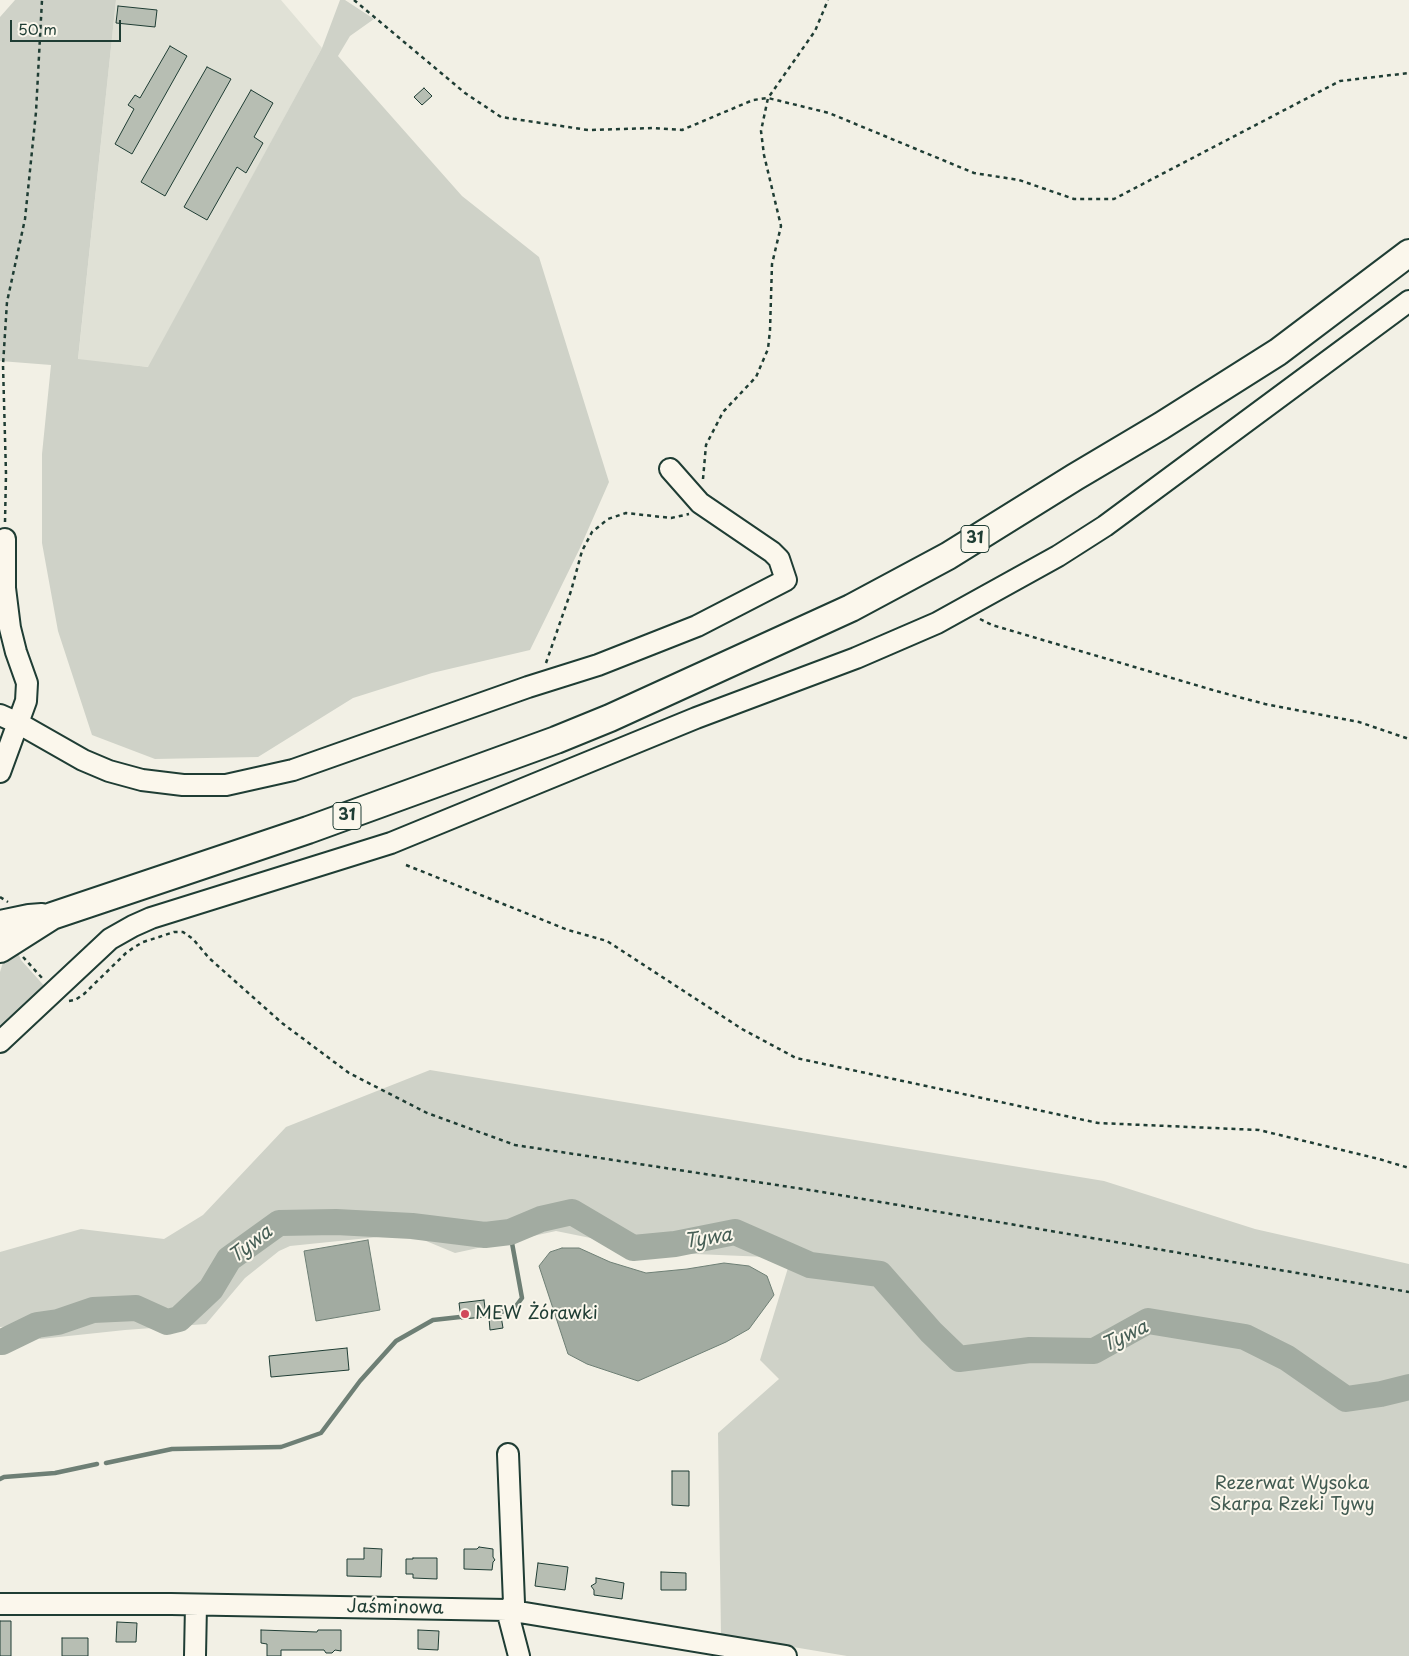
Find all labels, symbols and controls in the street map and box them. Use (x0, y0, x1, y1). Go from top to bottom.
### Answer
scale bar (12, 10, 124, 42)
text: 50 m (18, 17, 57, 40)
road number: 31 (961, 526, 989, 552)
road number: 31 (333, 802, 361, 829)
water label: Tywa (225, 1221, 277, 1269)
water label: Tywa (682, 1224, 734, 1254)
place label: MEW Żórawki (475, 1303, 598, 1325)
marker: MEW Żórawki (459, 1308, 471, 1320)
water label: Tywa (1098, 1316, 1152, 1358)
park label: Rezerwat Wysoka Skarpa Rzeki Tywy (1209, 1473, 1375, 1516)
street label: Jaśminowa (346, 1596, 444, 1620)

